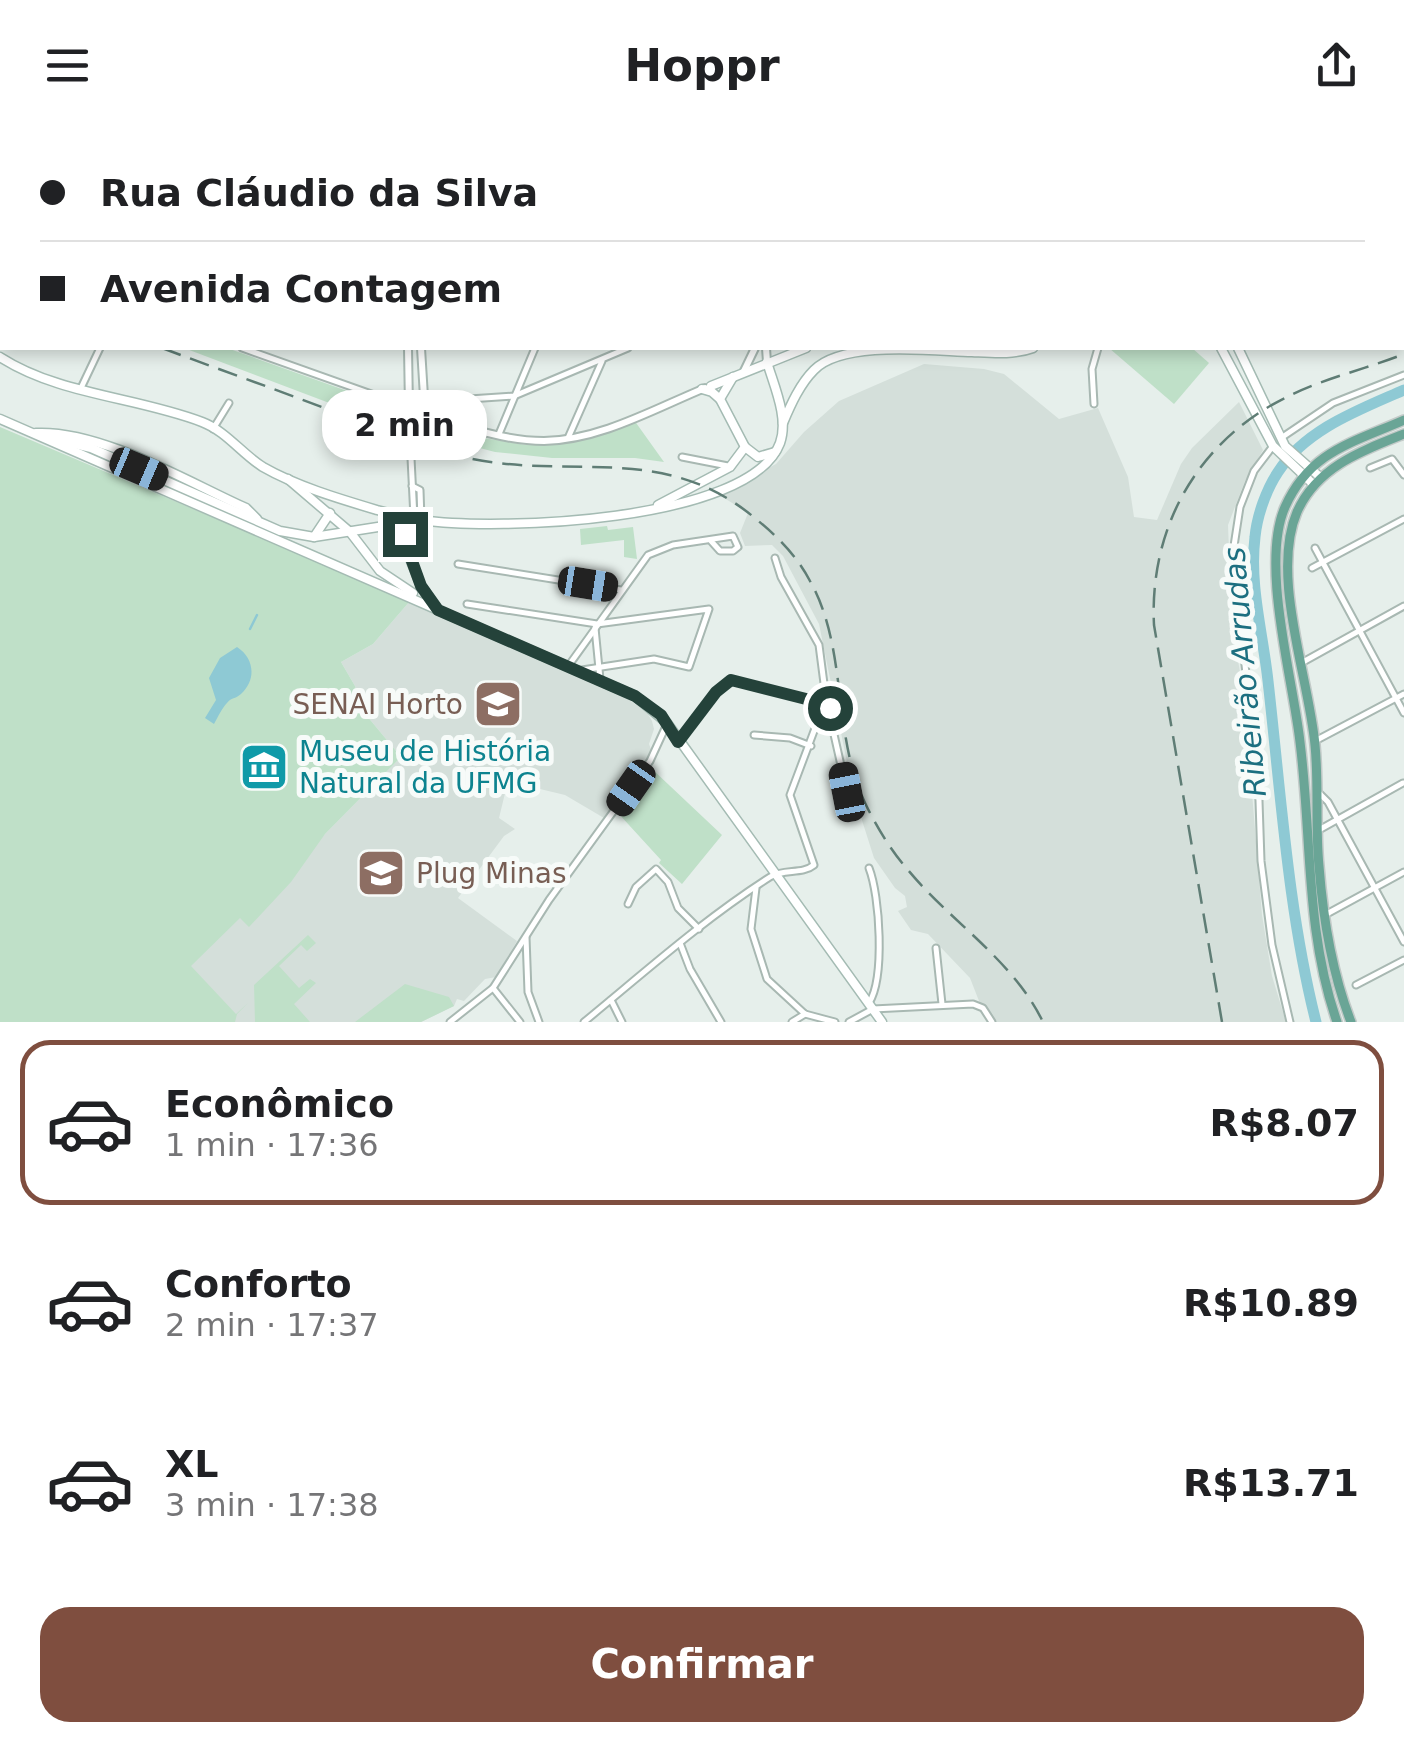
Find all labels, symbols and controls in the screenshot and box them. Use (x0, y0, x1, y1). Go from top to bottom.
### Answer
icon: menu (40, 38, 95, 93)
icon: share (1309, 38, 1364, 93)
text: Hoppr (624, 39, 780, 92)
text: Rua Cláudio da Silva (100, 171, 538, 215)
text: Avenida Contagem (100, 267, 502, 311)
callout: 2 min (322, 389, 488, 459)
text: 2 min (354, 406, 455, 444)
car (106, 443, 172, 495)
route end (383, 512, 428, 557)
water label: Ribeirão Arrudas (1216, 546, 1273, 799)
car (556, 564, 620, 604)
school or university icon: SENAI Horto (472, 678, 524, 730)
route start (808, 686, 853, 731)
place label: SENAI Horto (292, 688, 463, 721)
place label: Museu de História Natural da UFMG (299, 735, 551, 800)
museum icon: Museu de História Natural da UFMG (238, 741, 290, 793)
car (602, 755, 660, 821)
car (827, 760, 867, 824)
school or university icon: Plug Minas (355, 847, 407, 899)
place label: Plug Minas (416, 857, 567, 890)
icon: car (45, 1078, 135, 1168)
text: Econômico (165, 1082, 394, 1126)
text: R$8.07 (1210, 1101, 1359, 1145)
text: 1 min · 17:36 (165, 1126, 379, 1164)
icon: car (45, 1258, 135, 1348)
text: Conforto (165, 1262, 352, 1306)
text: R$10.89 (1183, 1281, 1359, 1325)
text: 2 min · 17:37 (165, 1306, 379, 1344)
icon: car (45, 1438, 135, 1528)
text: XL (165, 1442, 219, 1486)
text: R$13.71 (1183, 1461, 1359, 1505)
text: 3 min · 17:38 (165, 1486, 379, 1524)
button: Confirmar (40, 1607, 1364, 1722)

